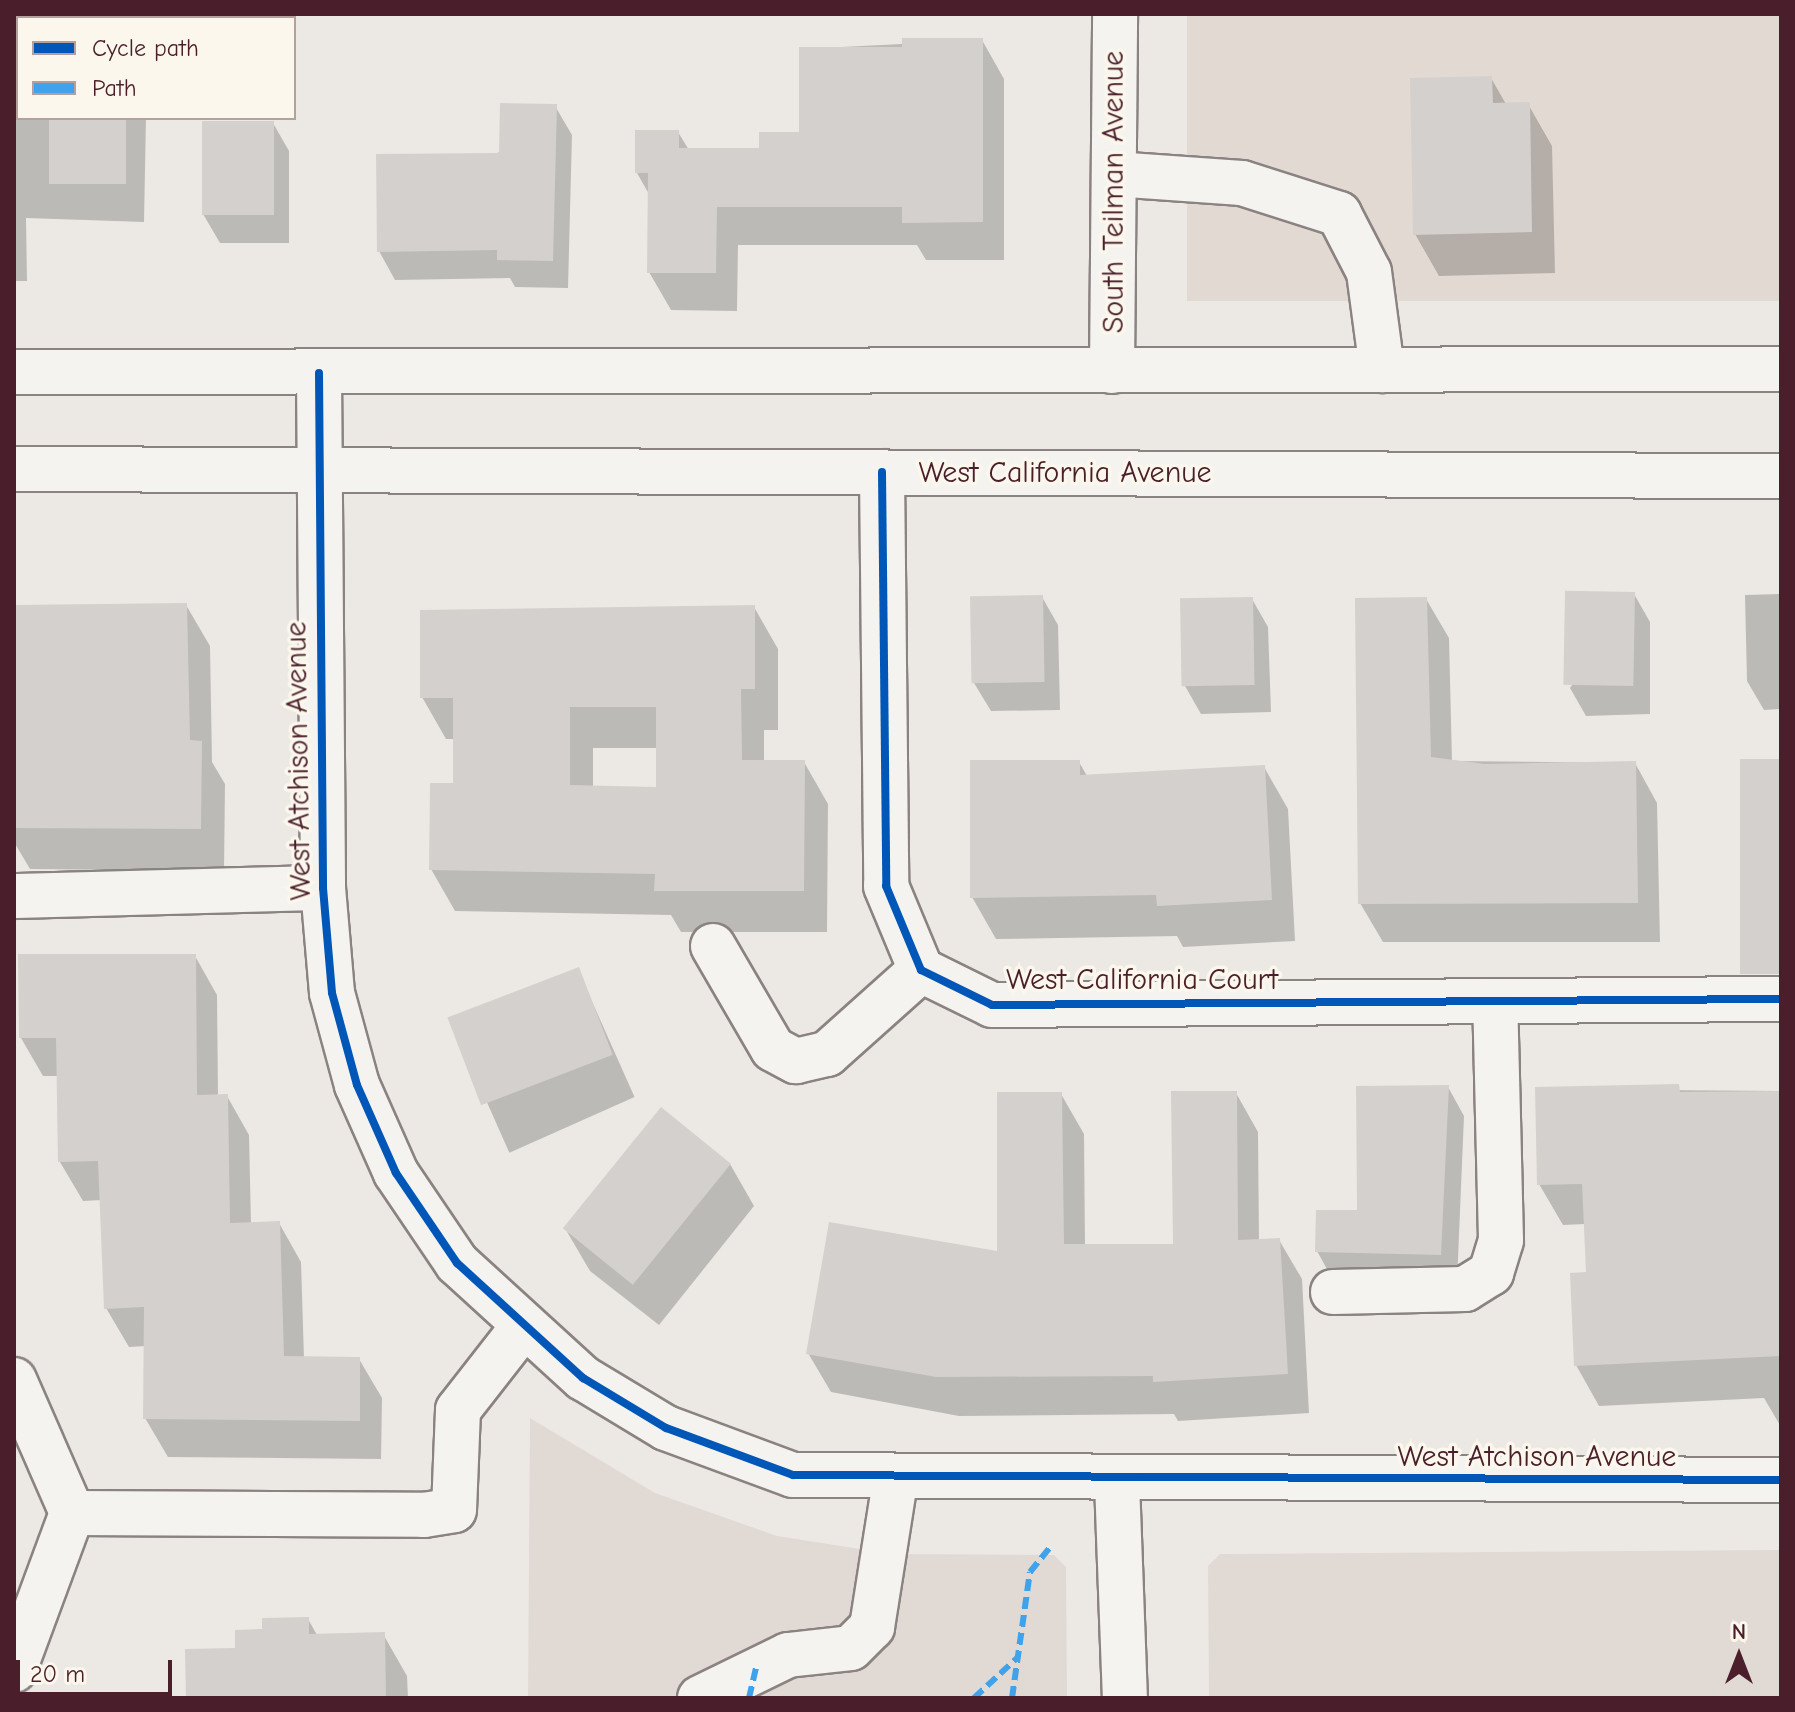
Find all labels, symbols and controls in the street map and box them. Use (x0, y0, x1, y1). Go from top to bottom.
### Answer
legend (16, 16, 296, 120)
text: Cycle path (92, 34, 199, 62)
street label: South Teilman Avenue (1096, 51, 1132, 333)
text: Path (92, 74, 137, 102)
street label: West California Avenue (918, 455, 1212, 491)
street label: West Atchison Avenue (279, 621, 319, 901)
street label: West California Court (1006, 962, 1278, 998)
street label: West Atchison Avenue (1398, 1439, 1676, 1475)
north arrow (1699, 1616, 1779, 1696)
text: N (1732, 1619, 1746, 1645)
scale bar (20, 1644, 176, 1694)
text: 20 m (30, 1660, 85, 1688)

